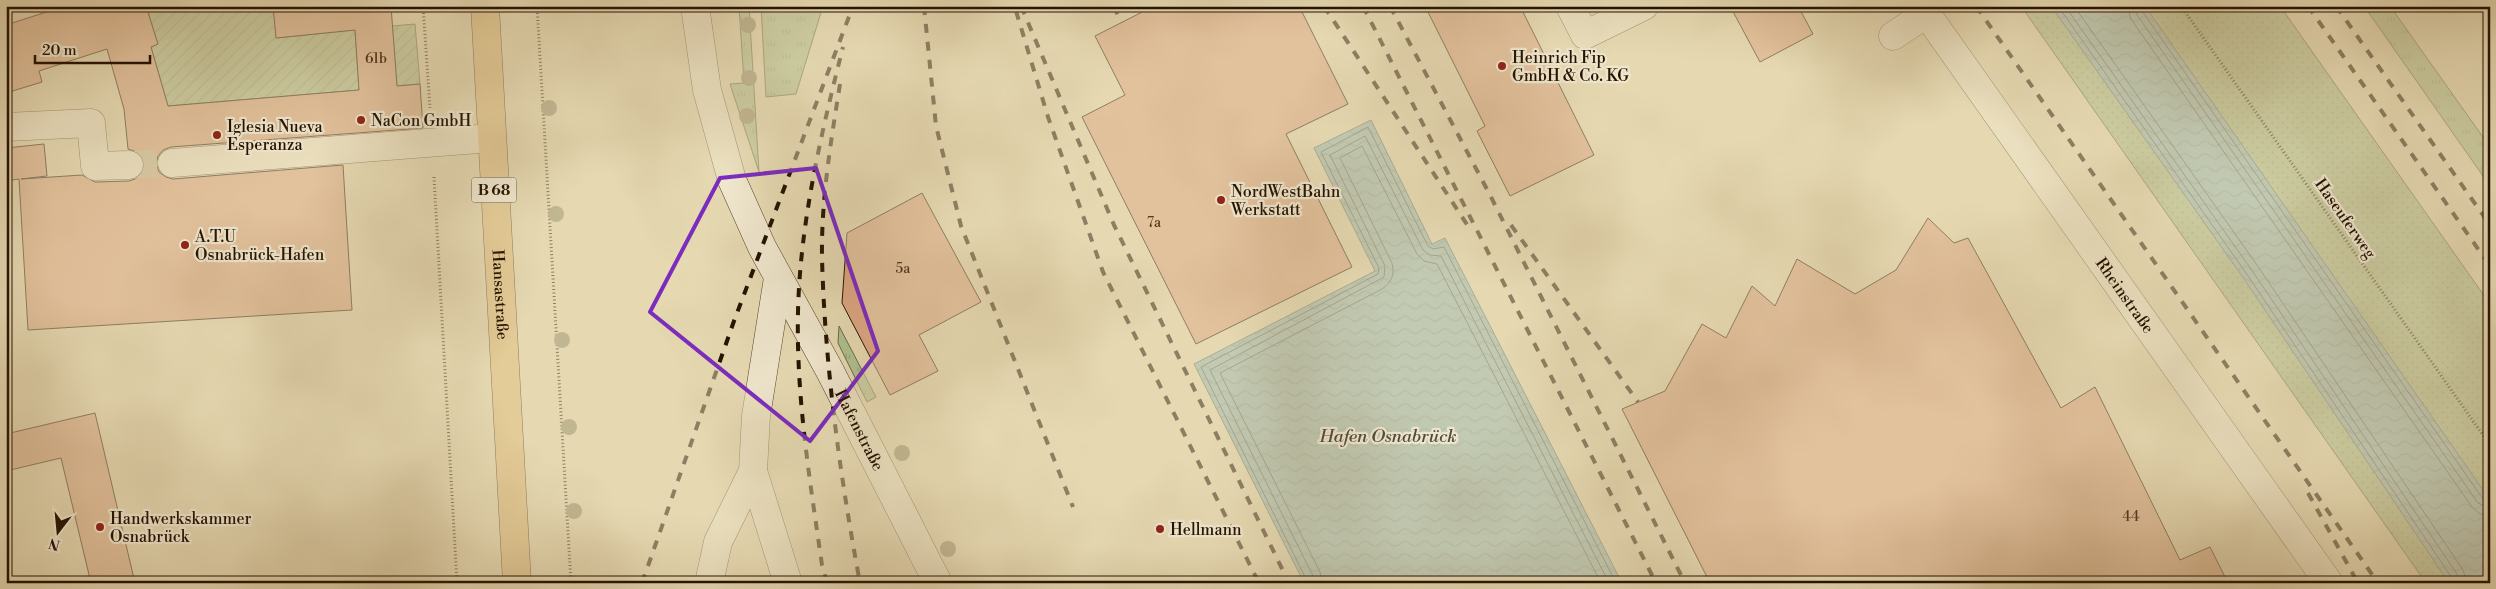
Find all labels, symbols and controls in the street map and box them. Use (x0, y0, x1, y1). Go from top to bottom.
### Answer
scale bar (35, 32, 150, 64)
text: 20 m (42, 41, 77, 60)
place label: Heinrich Fip GmbH & Co. KG (1512, 48, 1629, 86)
house number: 61b (365, 50, 387, 68)
marker: Heinrich Fip GmbH & Co. KG (1496, 60, 1508, 72)
place label: NaCon GmbH (371, 111, 471, 131)
marker: NaCon GmbH (355, 114, 367, 126)
place label: Iglesia Nueva Esperanza (227, 117, 324, 155)
marker: Iglesia Nueva Esperanza (211, 129, 223, 141)
street label: Haseuferweg (2310, 175, 2381, 263)
road number: B 68 (472, 178, 516, 202)
place label: NordWestBahn Werkstatt (1230, 182, 1341, 220)
marker: NordWestBahn Werkstatt (1215, 194, 1227, 206)
house number: 7a (1147, 214, 1162, 232)
place label: A.T.U Osnabrück-Hafen (194, 227, 325, 265)
marker: A.T.U Osnabrück-Hafen (179, 239, 191, 251)
street label: Hansastraße (488, 249, 512, 340)
street label: Rheinstraße (2091, 254, 2158, 337)
house number: 5a (896, 260, 911, 278)
street label: Hafenstraße (830, 386, 888, 474)
water label: Hafen Osnabrück (1318, 425, 1457, 448)
north arrow (32, 506, 82, 556)
house number: 44 (2123, 508, 2139, 526)
place label: Handwerkskammer Osnabrück (110, 509, 252, 547)
place label: Hellmann (1170, 520, 1242, 540)
marker: Handwerkskammer Osnabrück (94, 521, 106, 533)
marker: Hellmann (1154, 523, 1166, 535)
text: N (47, 533, 62, 554)

